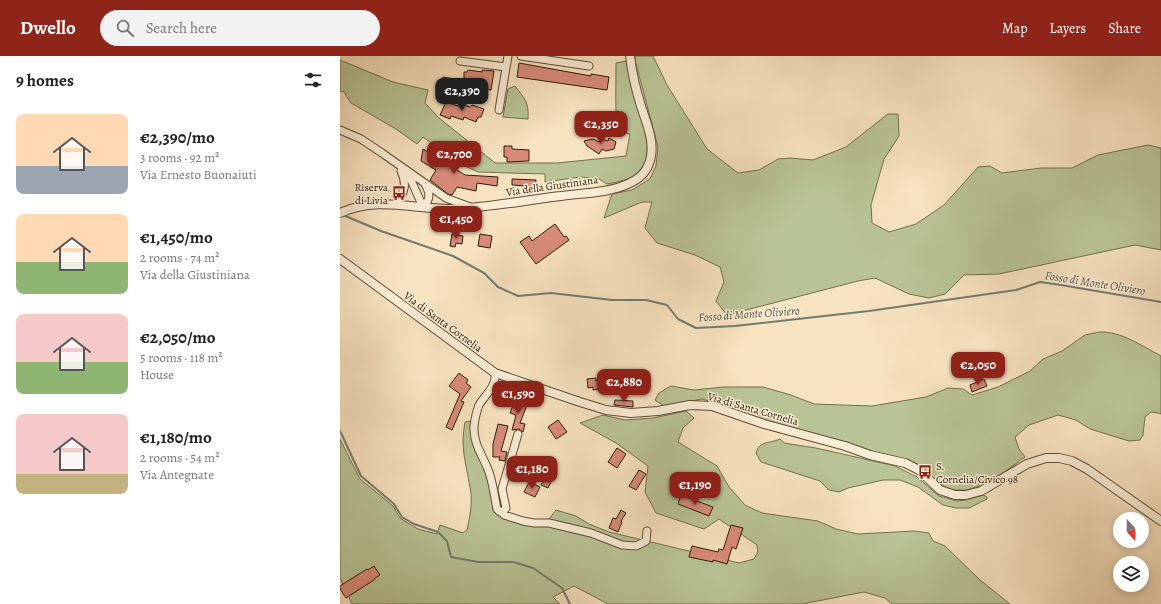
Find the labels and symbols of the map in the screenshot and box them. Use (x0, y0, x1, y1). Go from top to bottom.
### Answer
pin: €2,390 (429, 78, 495, 112)
pin: €2,350 (568, 111, 634, 145)
pin: €2,700 (421, 141, 487, 175)
street label: Via della Giustiniana (504, 172, 600, 200)
place label: Riserva di Livia (355, 180, 389, 208)
bus stop icon: Riserva di Livia (391, 185, 407, 201)
pin: €1,450 (423, 206, 489, 240)
water label: Fosso di Monte Oliviero (1044, 267, 1147, 299)
street label: Via di Santa Cornelia (400, 288, 486, 356)
water label: Fosso di Monte Oliviero (698, 302, 800, 326)
pin: €2,050 (945, 352, 1011, 386)
pin: €2,880 (591, 369, 657, 403)
pin: €1,590 (485, 381, 551, 415)
street label: Via di Santa Cornelia (705, 389, 801, 429)
pin: €1,180 (499, 456, 565, 490)
place label: S. Cornelia/Civico 98 (936, 459, 1018, 487)
bus stop icon: S. Cornelia/Civico 98 (917, 464, 933, 480)
pin: €1,190 (662, 472, 728, 506)
north arrow (1113, 512, 1149, 548)

